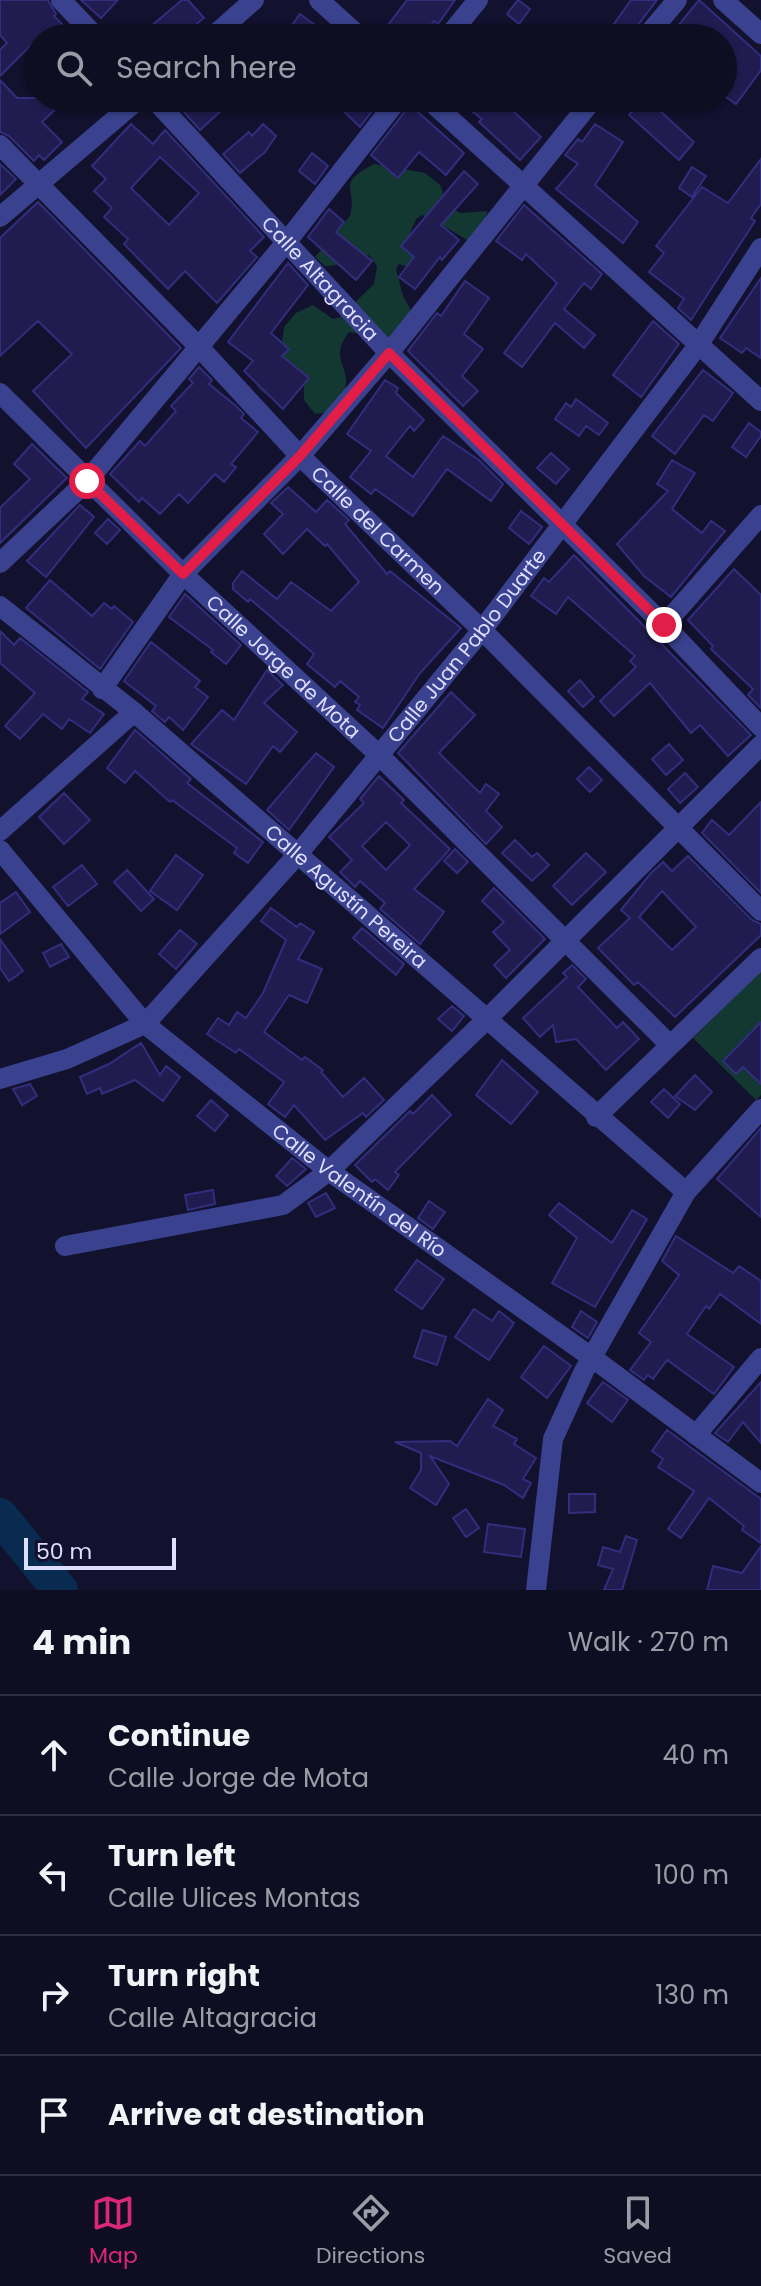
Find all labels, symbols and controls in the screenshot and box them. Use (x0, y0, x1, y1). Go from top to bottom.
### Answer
search box (24, 24, 737, 112)
icon: search (52, 46, 96, 90)
text: Search here (116, 46, 297, 89)
street label: Calle Altagracia (255, 210, 385, 347)
street label: Calle del Carmen (305, 460, 451, 601)
route start (69, 463, 105, 499)
street label: Calle Juan Pablo Duarte (381, 543, 553, 749)
street label: Calle Jorge de Mota (200, 588, 367, 745)
route end (646, 607, 682, 643)
street label: Calle Agustín Pereira (259, 818, 433, 975)
street label: Calle Valentín del Río (266, 1117, 452, 1264)
scale bar (24, 1534, 176, 1570)
text: 50 m (36, 1536, 92, 1567)
text: 4 min (32, 1618, 131, 1666)
text: Walk · 270 m (568, 1624, 729, 1660)
text: Continue (108, 1714, 250, 1757)
icon: ahead (32, 1733, 76, 1777)
text: 40 m (663, 1737, 729, 1773)
text: Calle Jorge de Mota (108, 1760, 369, 1796)
text: Turn left (108, 1834, 236, 1877)
icon: left (32, 1853, 76, 1897)
text: 100 m (654, 1857, 729, 1893)
text: Calle Ulices Montas (108, 1880, 361, 1916)
text: Turn right (108, 1954, 260, 1997)
icon: right (32, 1973, 76, 2017)
text: 130 m (655, 1977, 729, 2013)
text: Calle Altagracia (108, 2000, 317, 2036)
icon: arrive (32, 2093, 76, 2137)
text: Arrive at destination (108, 2093, 425, 2136)
tab: Map (89, 2191, 138, 2272)
tab: Directions (316, 2191, 425, 2272)
tab: Saved (603, 2191, 672, 2272)

